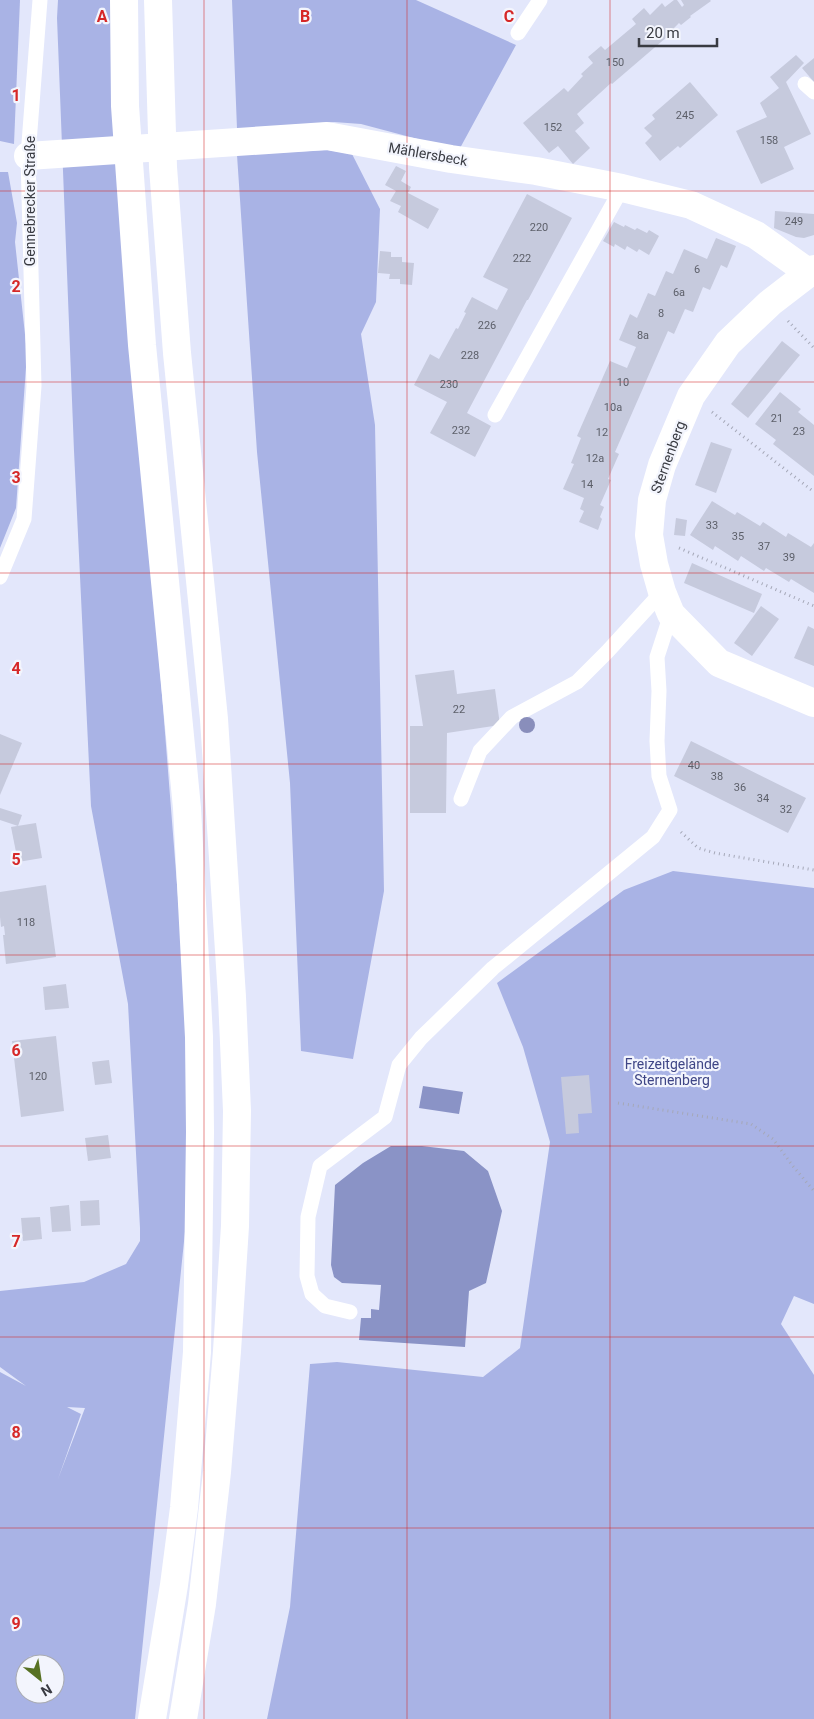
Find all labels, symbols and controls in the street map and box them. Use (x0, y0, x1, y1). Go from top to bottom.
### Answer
text: A (97, 7, 108, 26)
text: B (300, 7, 310, 26)
text: C (504, 7, 514, 26)
scale bar (639, 15, 716, 47)
text: 20 m (646, 24, 680, 42)
house number: 150 (606, 56, 624, 69)
text: 1 (11, 86, 21, 105)
house number: 245 (676, 109, 694, 122)
house number: 152 (544, 121, 562, 134)
house number: 158 (760, 134, 778, 147)
street label: Gennebrecker Straße (22, 136, 38, 266)
street label: Mählersbeck (387, 139, 470, 169)
house number: 249 (785, 215, 803, 228)
house number: 220 (530, 221, 548, 234)
house number: 222 (513, 252, 531, 265)
house number: 6 (694, 263, 700, 276)
text: 2 (11, 277, 21, 296)
house number: 6a (673, 286, 685, 299)
house number: 8 (658, 307, 664, 320)
house number: 226 (478, 319, 496, 332)
house number: 8a (637, 329, 649, 342)
house number: 228 (461, 349, 479, 362)
house number: 10 (617, 376, 629, 389)
house number: 230 (440, 378, 458, 391)
house number: 10a (604, 401, 622, 414)
house number: 21 (771, 412, 783, 425)
street label: Sternenberg (648, 419, 688, 495)
house number: 232 (452, 424, 470, 437)
house number: 23 (793, 425, 805, 438)
house number: 12 (596, 426, 608, 439)
house number: 12a (586, 452, 604, 465)
text: 3 (11, 468, 21, 487)
house number: 14 (581, 478, 593, 491)
house number: 33 (706, 519, 718, 532)
house number: 35 (732, 530, 744, 543)
house number: 37 (758, 540, 770, 553)
house number: 39 (783, 551, 795, 564)
text: 4 (11, 659, 21, 678)
house number: 22 (453, 703, 465, 716)
house number: 40 (688, 759, 700, 772)
house number: 38 (711, 770, 723, 783)
house number: 36 (734, 781, 746, 794)
house number: 34 (757, 792, 769, 805)
house number: 32 (780, 803, 792, 816)
text: 5 (11, 850, 21, 869)
house number: 118 (17, 916, 35, 929)
text: 6 (11, 1041, 21, 1060)
park label: Freizeitgelände Sternenberg (625, 1056, 719, 1088)
house number: 120 (29, 1070, 47, 1083)
text: 7 (11, 1232, 21, 1251)
text: 8 (11, 1423, 21, 1442)
text: 9 (11, 1614, 21, 1633)
north arrow (15, 1654, 65, 1704)
text: N (38, 1681, 55, 1700)

